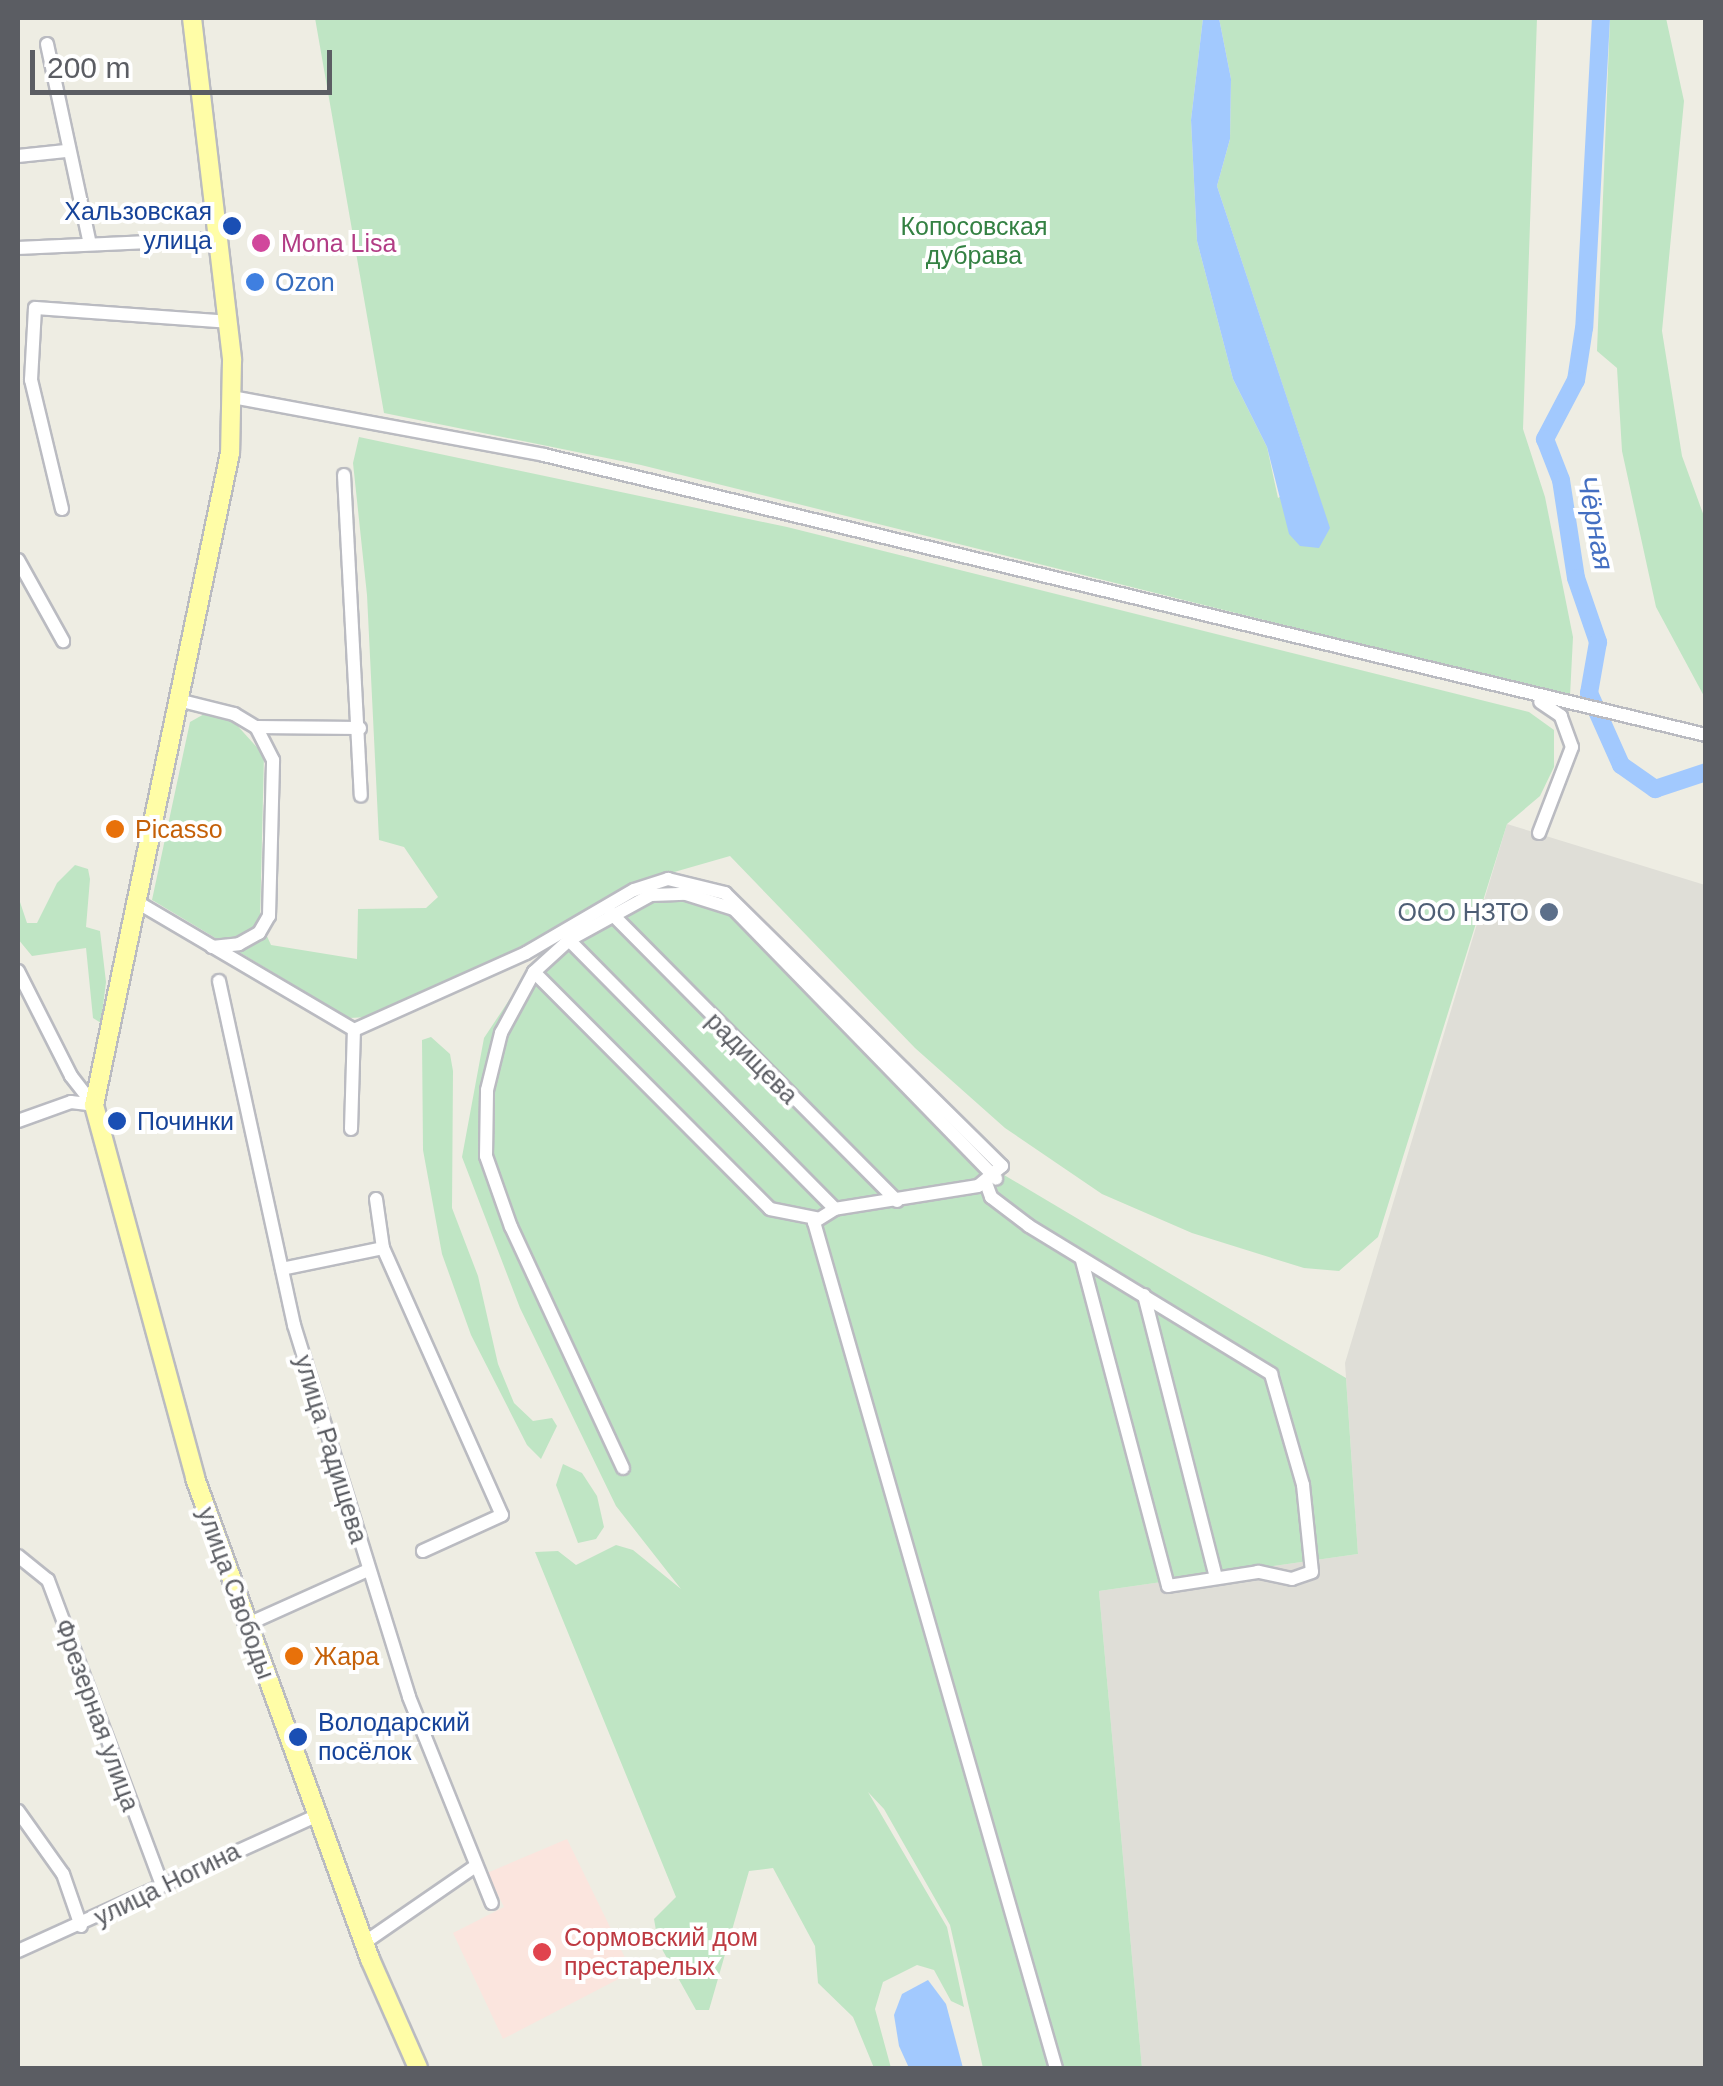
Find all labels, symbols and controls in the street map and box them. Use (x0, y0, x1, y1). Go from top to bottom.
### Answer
scale bar (35, 30, 338, 92)
text: 200 m (47, 51, 130, 84)
place label: Хальзовская улица (64, 197, 212, 256)
park label: Копосовская дубрава (900, 212, 1048, 271)
marker: Хальзовская улица (221, 215, 243, 237)
place label: Mona Lisa (281, 228, 396, 258)
marker: Mona Lisa (250, 232, 272, 254)
place label: Ozon (275, 267, 335, 297)
marker: Ozon (244, 271, 266, 293)
water label: Чёрная (1569, 473, 1621, 573)
place label: Picasso (135, 814, 223, 844)
marker: Picasso (104, 818, 126, 840)
place label: ООО НЗТО (1398, 897, 1529, 927)
marker: ООО НЗТО (1538, 901, 1560, 923)
street label: радищева (700, 1006, 804, 1110)
place label: Починки (137, 1106, 234, 1136)
marker: Починки (106, 1110, 128, 1132)
street label: улица Радищева (288, 1351, 374, 1547)
street label: улица Свободы (191, 1503, 281, 1683)
street label: Фрезерная улица (48, 1615, 146, 1815)
place label: Жара (314, 1641, 379, 1671)
marker: Жара (283, 1645, 305, 1667)
place label: Володарский посёлок (318, 1708, 470, 1767)
marker: Володарский посёлок (287, 1726, 309, 1748)
street label: улица Ногина (89, 1836, 245, 1932)
place label: Сормовский дом престарелых (564, 1923, 758, 1982)
marker: Сормовский дом престарелых (529, 1939, 555, 1965)

